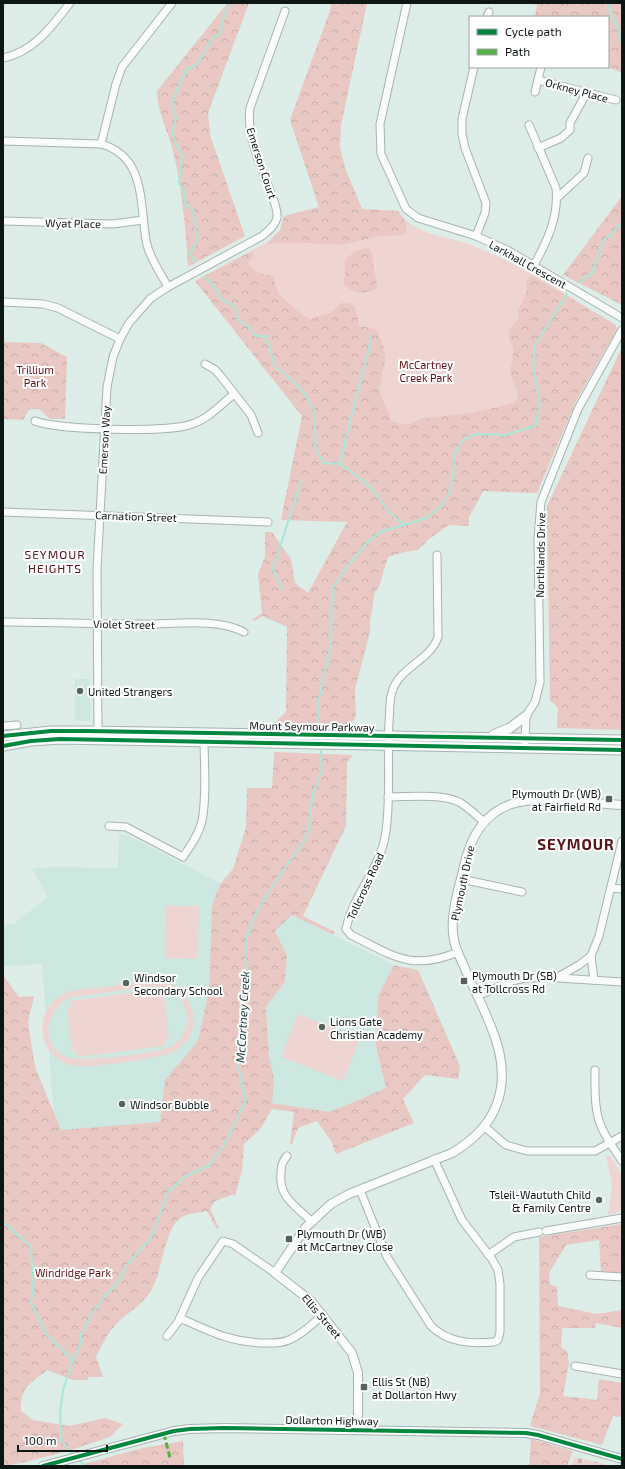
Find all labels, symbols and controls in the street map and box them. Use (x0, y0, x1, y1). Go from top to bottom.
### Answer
legend (469, 16, 609, 68)
text: Cycle path (505, 24, 562, 38)
text: Path (505, 44, 530, 58)
street label: Orkney Place (544, 75, 610, 105)
street label: Emerson Court (244, 126, 280, 200)
street label: Wyat Place (45, 216, 101, 230)
street label: Larkhall Crescent (487, 237, 569, 291)
park label: McCartney Creek Park (399, 358, 453, 384)
park label: Trillium Park (16, 363, 54, 389)
street label: Emerson Way (96, 405, 112, 475)
street label: Carnation Street (95, 508, 177, 524)
street label: Northlands Drive (533, 512, 547, 598)
district label: SEYMOUR HEIGHTS (24, 547, 86, 575)
street label: Violet Street (93, 617, 155, 631)
place label: United Strangers (88, 685, 173, 698)
marker: United Strangers (75, 686, 85, 696)
street label: Mount Seymour Parkway (249, 718, 375, 734)
place label: Plymouth Dr (WB) at Fairfield Rd (512, 787, 601, 813)
marker: Plymouth Dr (WB) at Fairfield Rd (604, 794, 614, 804)
district label: SEYMOUR (537, 835, 615, 853)
street label: Plymouth Drive (448, 844, 476, 922)
street label: Tollcross Road (344, 850, 386, 922)
place label: Plymouth Dr (SB) at Tollcross Rd (472, 969, 557, 995)
place label: Windsor Secondary School (134, 971, 223, 997)
water label: McCartney Creek (233, 971, 252, 1064)
marker: Plymouth Dr (SB) at Tollcross Rd (459, 976, 469, 986)
marker: Windsor Secondary School (121, 978, 131, 988)
place label: Lions Gate Christian Academy (330, 1015, 423, 1041)
marker: Lions Gate Christian Academy (317, 1022, 327, 1032)
place label: Windsor Bubble (130, 1098, 209, 1111)
marker: Windsor Bubble (117, 1099, 127, 1109)
place label: Tsleil-Waututh Child & Family Centre (489, 1188, 591, 1214)
marker: Tsleil-Waututh Child & Family Centre (594, 1195, 604, 1205)
place label: Plymouth Dr (WB) at McCartney Close (297, 1227, 393, 1253)
marker: Plymouth Dr (WB) at McCartney Close (284, 1234, 294, 1244)
park label: Windridge Park (35, 1266, 112, 1279)
street label: Ellis Street (300, 1291, 344, 1341)
place label: Ellis St (NB) at Dollarton Hwy (372, 1375, 457, 1401)
marker: Ellis St (NB) at Dollarton Hwy (359, 1382, 369, 1392)
street label: Dollarton Highway (285, 1413, 379, 1427)
scale bar (18, 1427, 107, 1453)
text: 100 m (24, 1433, 56, 1447)

